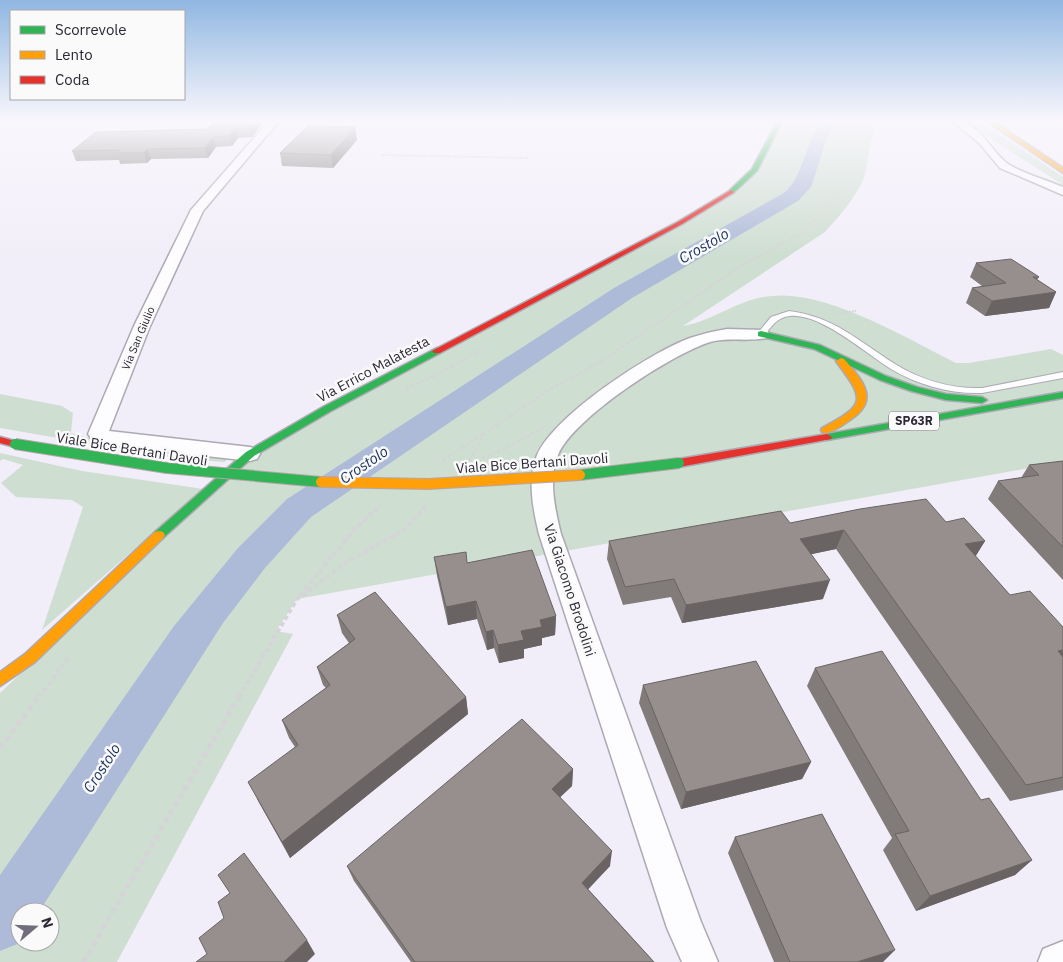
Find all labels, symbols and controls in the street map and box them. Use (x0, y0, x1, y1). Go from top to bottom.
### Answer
legend (10, 10, 185, 100)
text: Scorrevole (55, 20, 127, 39)
text: Lento (55, 45, 93, 64)
text: Coda (55, 70, 89, 89)
water label: Crostolo (675, 224, 732, 267)
street label: Via San Giulio (118, 304, 158, 372)
street label: Via Errico Malatesta (314, 332, 433, 406)
road number: SP63R (889, 412, 939, 431)
street label: Viale Bice Bertani Davoli (55, 428, 209, 470)
water label: Crostolo (336, 441, 392, 488)
street label: Viale Bice Bertani Davoli (455, 449, 609, 477)
street label: Via Giacomo Brodolini (540, 521, 600, 659)
water label: Crostolo (79, 740, 124, 796)
north arrow (10, 902, 60, 952)
text: N (37, 915, 57, 930)

